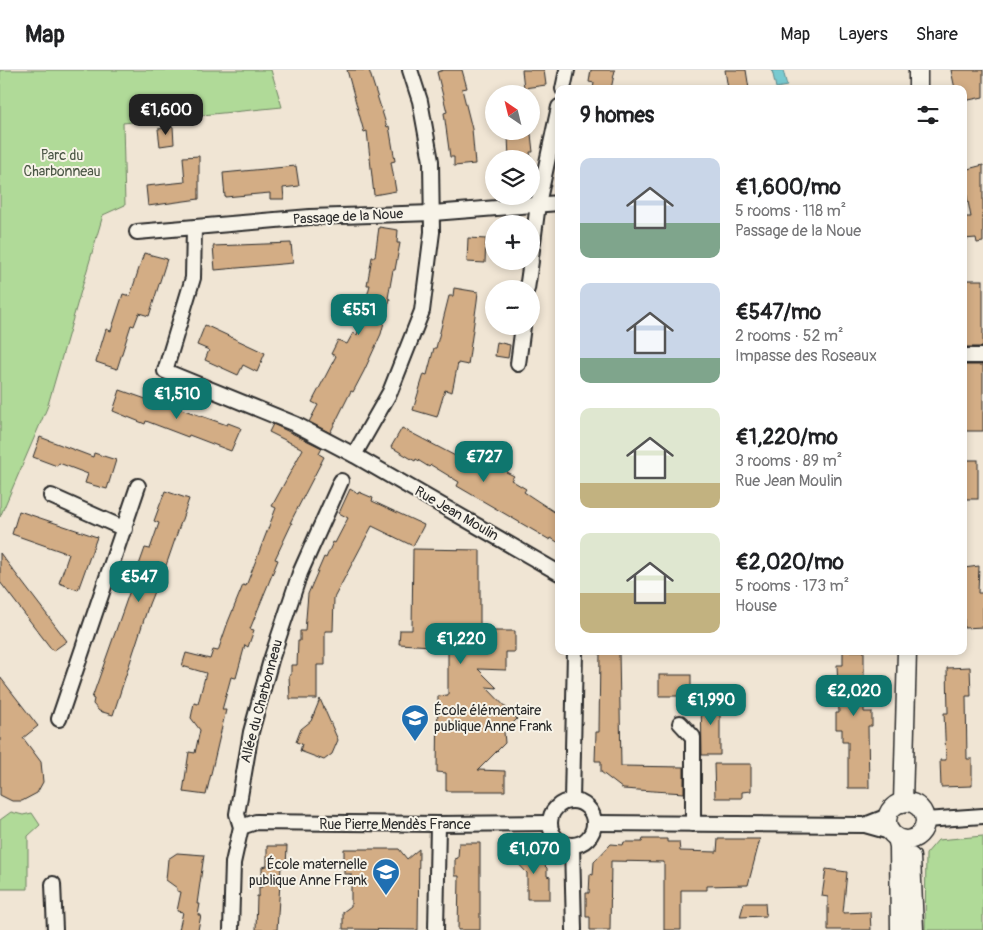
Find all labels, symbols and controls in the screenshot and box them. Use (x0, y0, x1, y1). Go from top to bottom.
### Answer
text: Map (25, 20, 65, 49)
text: Map (781, 23, 810, 46)
text: Layers (838, 23, 888, 46)
text: Share (916, 23, 958, 46)
north arrow (485, 85, 540, 140)
map controls (485, 85, 540, 335)
pin: €1,600 (125, 93, 207, 136)
text: €1,600 (140, 100, 192, 120)
icon: filters (914, 101, 942, 129)
text: 9 homes (580, 102, 654, 129)
park label: Parc du Charbonneau (24, 147, 101, 180)
button: layers (485, 150, 540, 205)
text: €1,600/mo (735, 174, 841, 201)
icon: home (620, 178, 680, 238)
text: 5 rooms · 118 m² (735, 201, 846, 221)
street label: Passage de la Noue (292, 205, 404, 228)
button: + (485, 215, 540, 270)
text: Passage de la Noue (735, 221, 861, 241)
button: − (485, 280, 540, 335)
pin: €551 (329, 294, 389, 336)
text: €547/mo (735, 299, 821, 326)
text: €551 (342, 300, 376, 320)
icon: home (620, 303, 680, 363)
text: 2 rooms · 52 m² (735, 326, 844, 346)
text: Impasse des Roseaux (735, 346, 877, 366)
pin: €1,510 (136, 378, 218, 420)
text: €1,510 (154, 384, 200, 404)
text: €1,220/mo (735, 424, 838, 451)
icon: home (620, 428, 680, 488)
pin: €727 (454, 440, 514, 483)
text: €727 (466, 447, 502, 467)
text: 3 rooms · 89 m² (735, 451, 842, 471)
text: Rue Jean Moulin (735, 471, 842, 491)
street label: Rue Jean Moulin (412, 483, 502, 544)
text: €2,020/mo (735, 549, 844, 576)
icon: home (620, 553, 680, 613)
pin: €547 (109, 560, 169, 603)
text: €547 (121, 567, 157, 587)
text: 5 rooms · 173 m² (735, 576, 849, 596)
text: House (735, 596, 777, 616)
pin: €1,220 (420, 622, 502, 665)
text: €1,220 (436, 629, 486, 649)
street label: Allée du Charbonneau (237, 638, 286, 765)
pin: €2,020 (813, 674, 895, 717)
text: €2,020 (827, 681, 881, 701)
pin: €1,990 (670, 684, 752, 726)
text: €1,990 (687, 690, 735, 710)
place label: École élémentaire publique Anne Frank (434, 701, 552, 735)
school or university icon: École élémentaire publique Anne Frank (400, 703, 430, 742)
street label: Rue Pierre Mendès France (319, 816, 471, 833)
pin: €1,070 (493, 832, 575, 875)
text: €1,070 (508, 839, 560, 859)
place label: École maternelle publique Anne Frank (249, 855, 367, 889)
school or university icon: École maternelle publique Anne Frank (371, 857, 401, 896)

